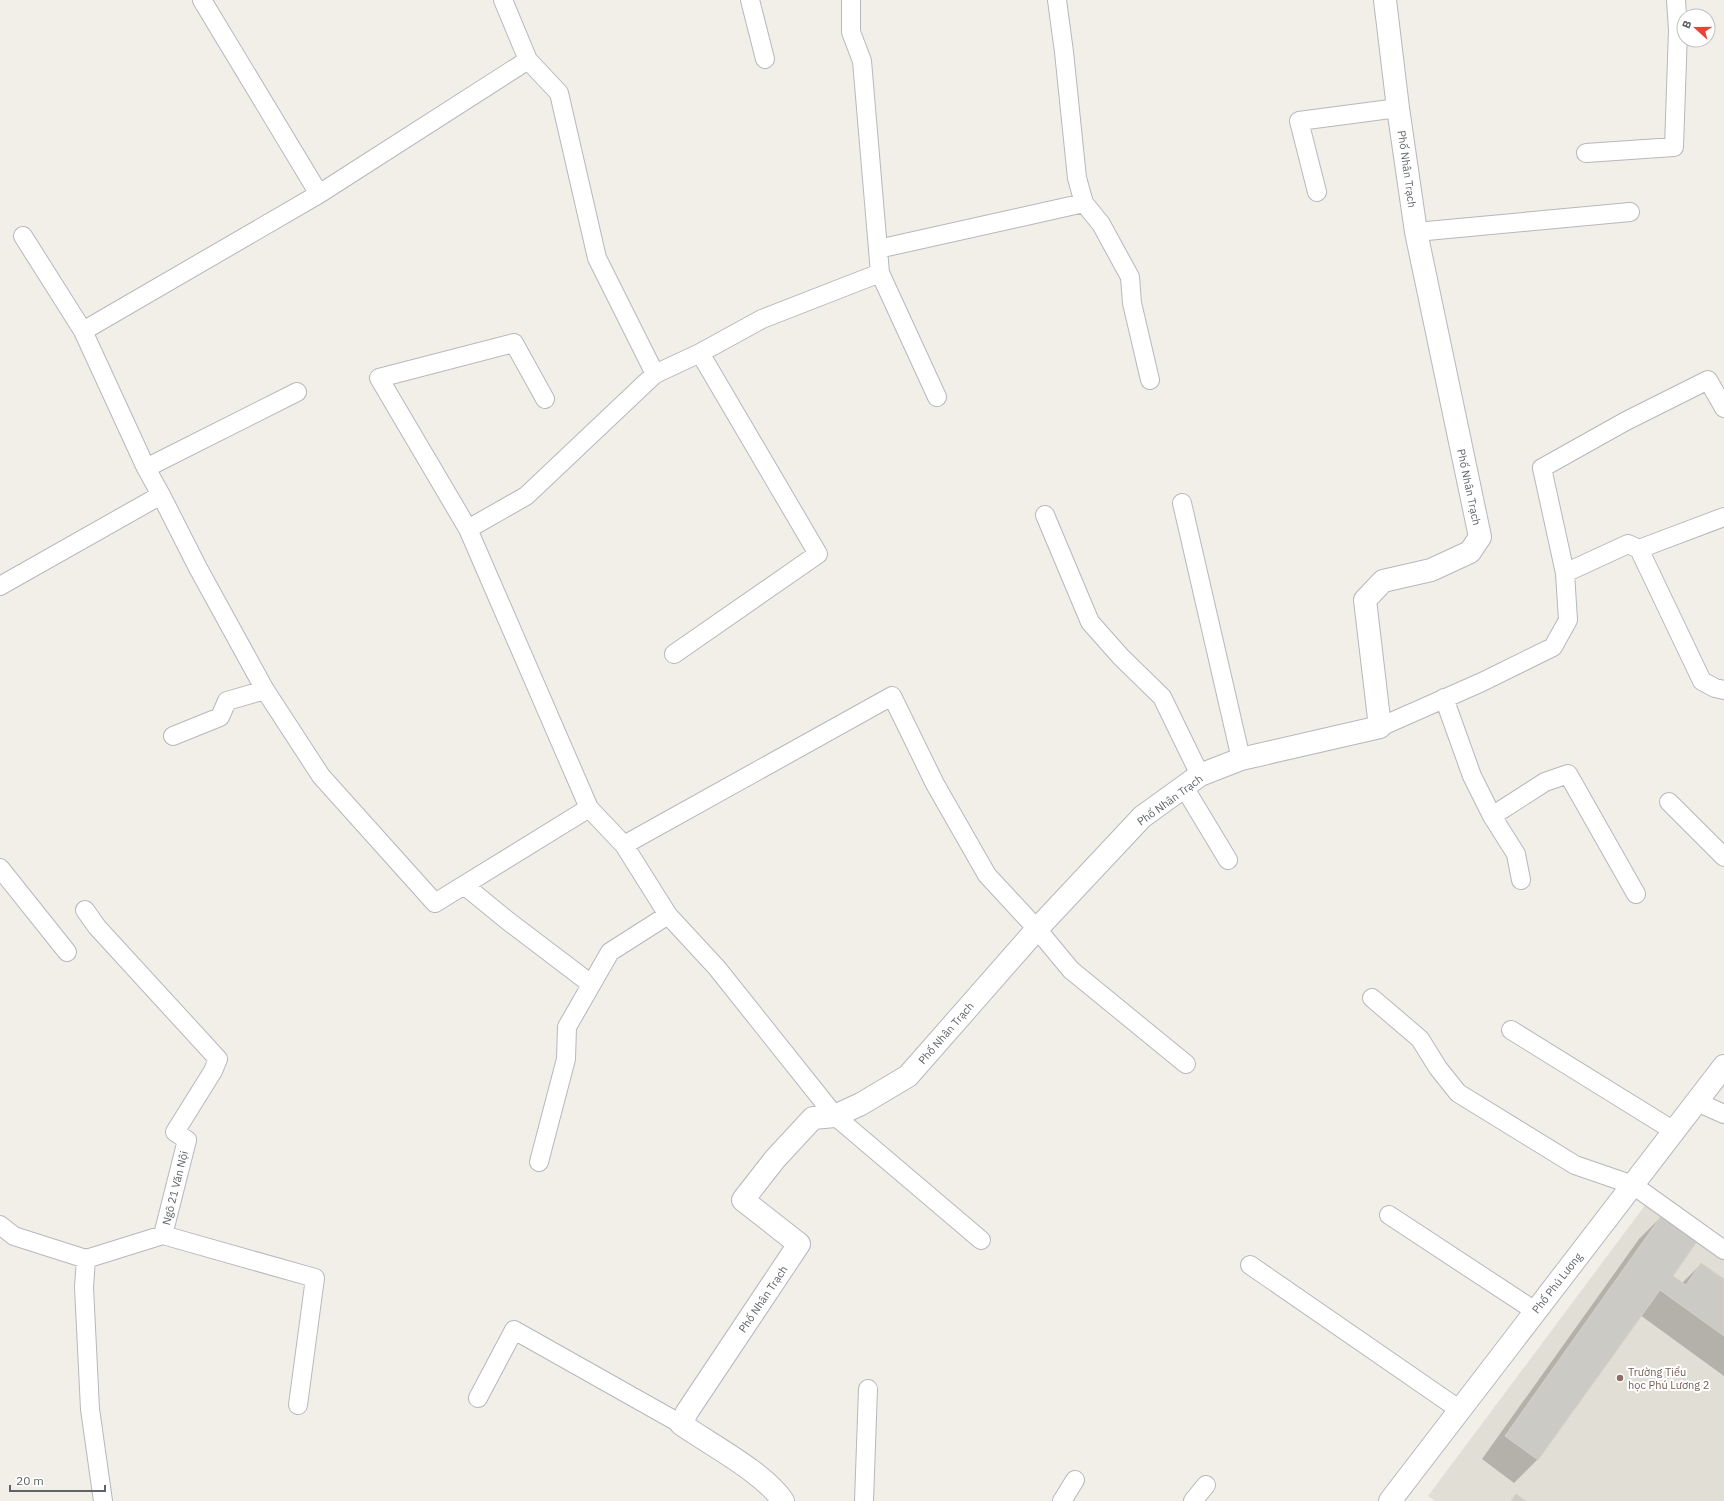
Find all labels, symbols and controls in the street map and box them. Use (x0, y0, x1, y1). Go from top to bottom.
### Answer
north arrow (1676, 8, 1716, 48)
text: B (1679, 18, 1695, 30)
street label: Phố Nhân Trạch (1395, 129, 1419, 209)
street label: Phố Nhân Trạch (1454, 447, 1484, 527)
street label: Phố Nhân Trạch (1134, 771, 1206, 829)
street label: Phố Nhân Trạch (915, 999, 977, 1067)
street label: Ngõ 21 Văn Nội (159, 1150, 191, 1226)
street label: Phố Phú Lương (1529, 1250, 1585, 1316)
street label: Phố Nhân Trạch (735, 1263, 791, 1335)
place label: Trường Tiểu học Phú Lương 2 (1628, 1365, 1709, 1392)
marker: Trường Tiểu học Phú Lương 2 (1615, 1373, 1625, 1383)
scale bar (10, 1467, 105, 1493)
text: 20 m (16, 1473, 44, 1488)

